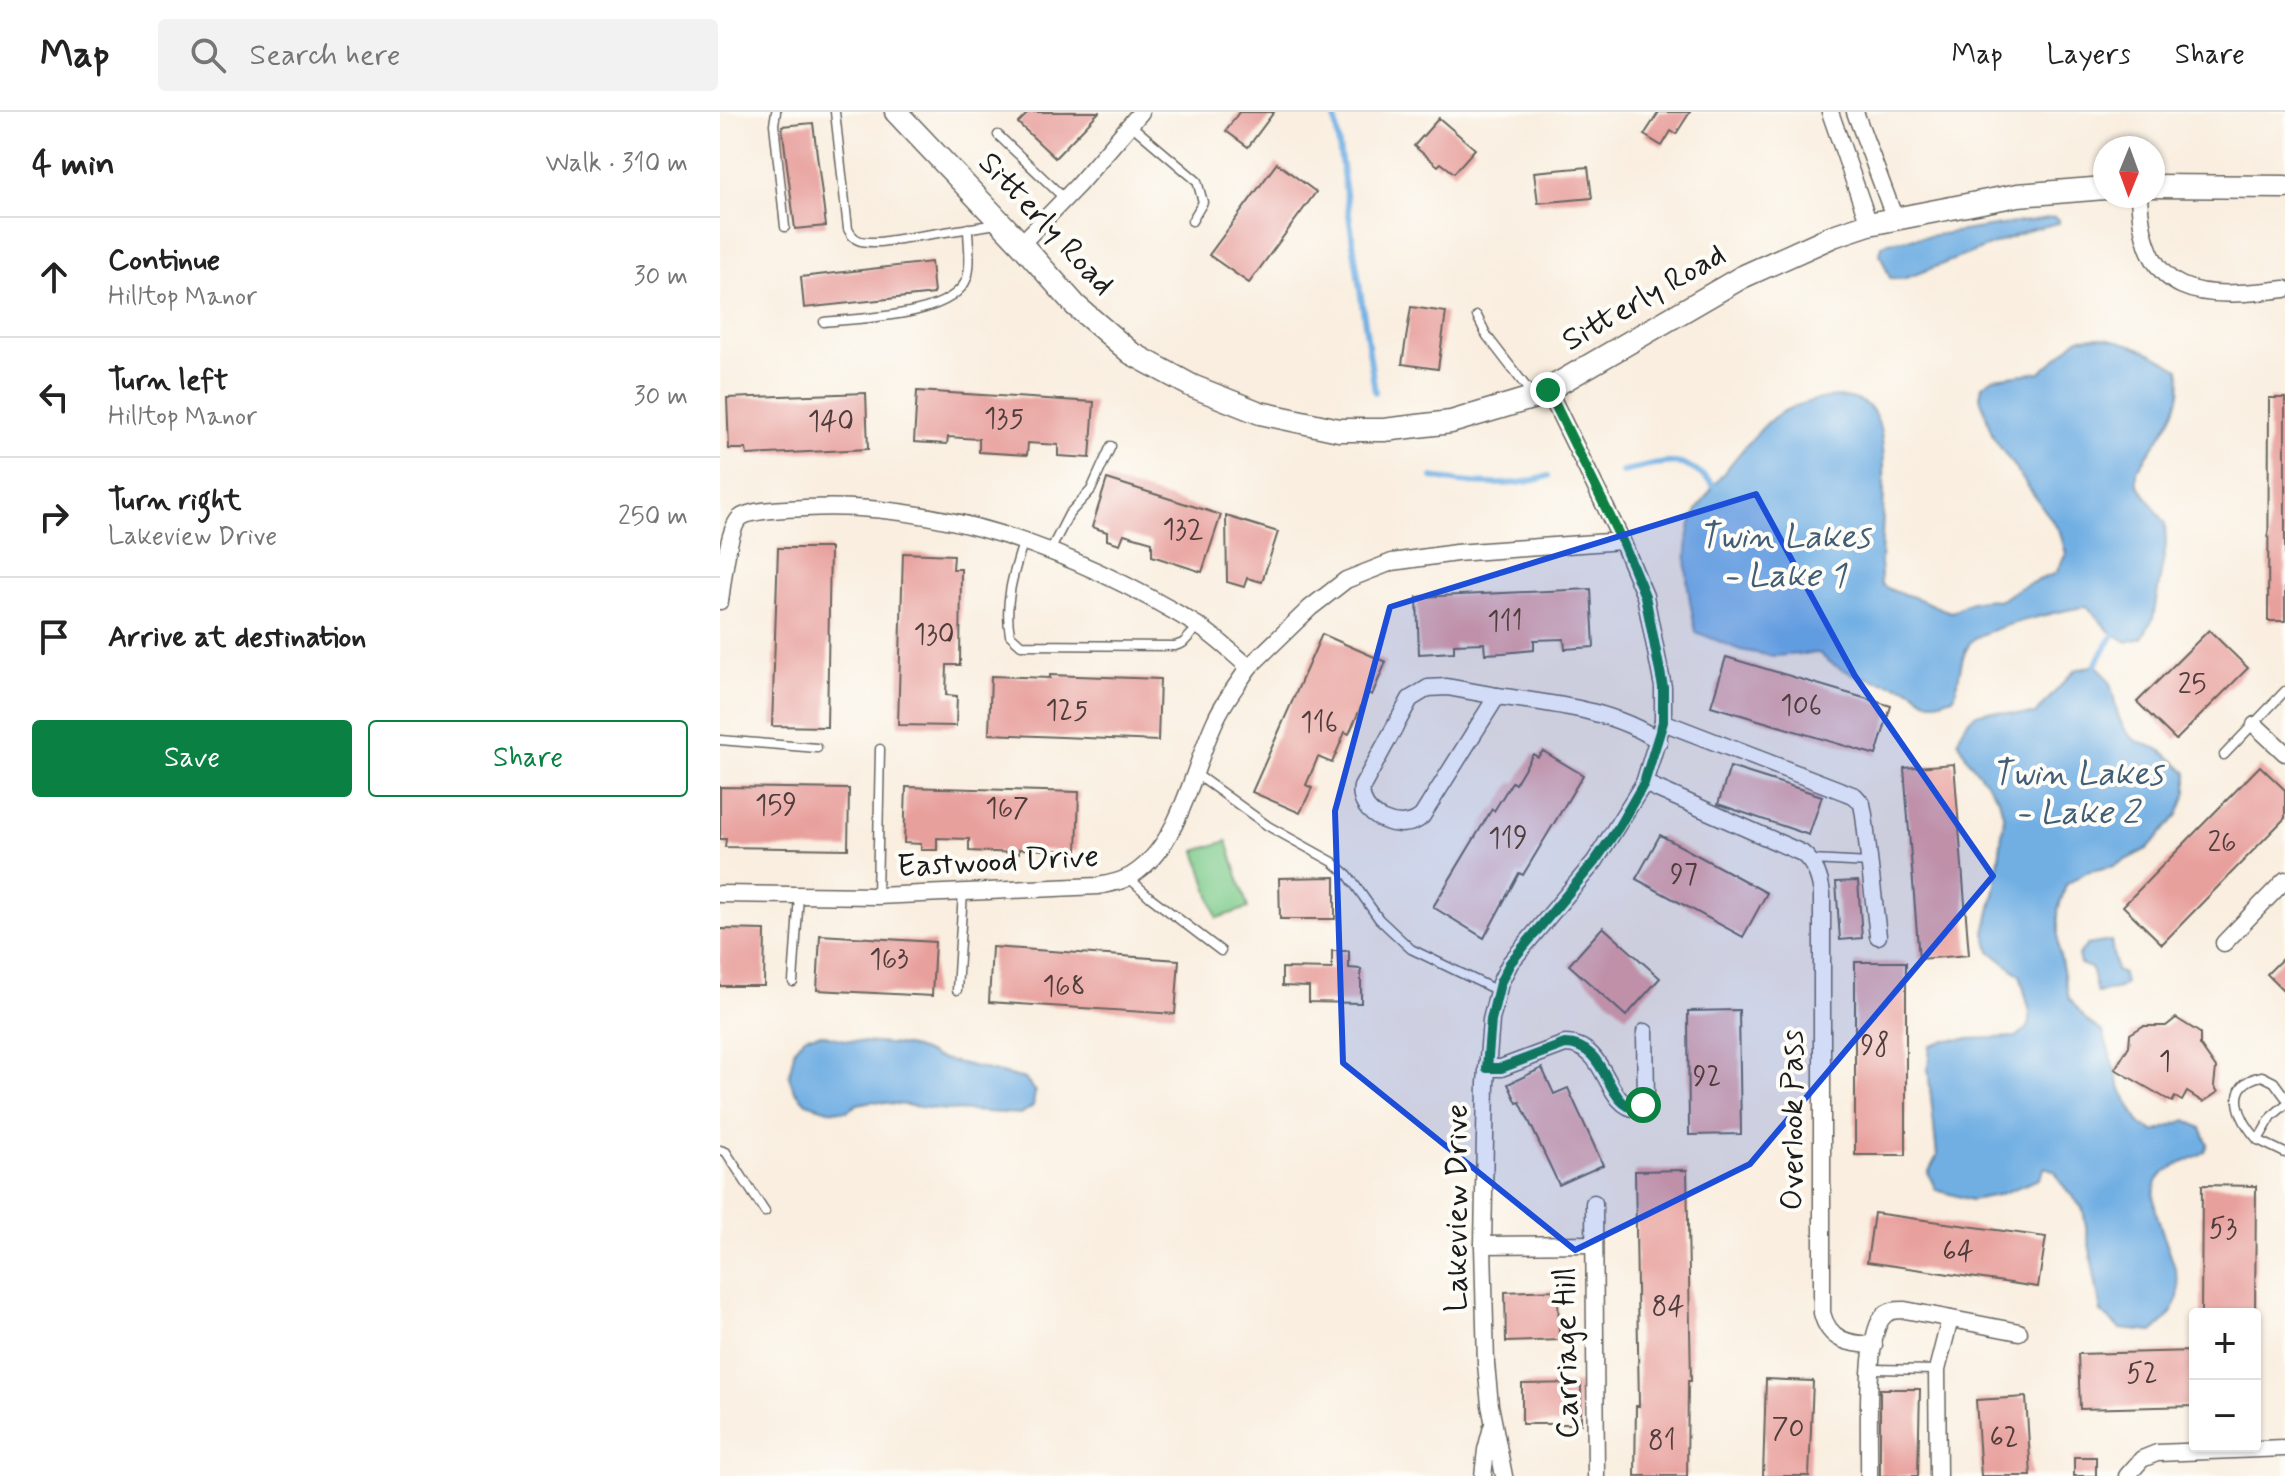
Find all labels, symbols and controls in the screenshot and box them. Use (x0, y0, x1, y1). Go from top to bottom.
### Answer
search box (158, 19, 718, 91)
text: Map (40, 31, 110, 80)
icon: search (186, 33, 230, 77)
text: Search here (250, 36, 401, 75)
text: Map (1952, 37, 2003, 74)
text: Layers (2047, 37, 2131, 74)
text: Share (2175, 37, 2245, 74)
north arrow (2093, 136, 2165, 208)
text: 4 min (32, 142, 115, 187)
street label: Sitterly Road (968, 143, 1124, 305)
text: Walk · 310 m (546, 147, 688, 181)
street label: Sitterly Road (1555, 234, 1733, 362)
text: Continue (108, 241, 220, 280)
icon: ahead (32, 255, 76, 299)
text: 30 m (634, 260, 688, 294)
text: Hilltop Manor (108, 280, 257, 314)
text: Turn left (108, 361, 228, 400)
route end (1530, 372, 1566, 408)
icon: left (32, 375, 76, 419)
text: 30 m (634, 380, 688, 414)
text: Hilltop Manor (108, 400, 257, 434)
house number: 135 (984, 401, 1024, 438)
house number: 140 (808, 404, 854, 441)
text: Turn right (108, 481, 241, 520)
icon: right (32, 495, 76, 539)
text: 250 m (618, 500, 688, 534)
house number: 132 (1162, 512, 1204, 549)
water label: Twin Lakes - Lake 1 (1698, 515, 1872, 599)
text: Lakeview Drive (108, 520, 277, 554)
house number: 111 (1487, 604, 1523, 641)
icon: arrive (32, 615, 76, 659)
house number: 130 (913, 617, 955, 654)
text: Arrive at destination (108, 618, 366, 657)
house number: 25 (2178, 667, 2206, 704)
house number: 106 (1780, 688, 1822, 725)
house number: 125 (1046, 693, 1088, 730)
house number: 116 (1300, 705, 1338, 742)
button: Save (32, 720, 352, 797)
button: Share (368, 720, 688, 797)
water label: Twin Lakes - Lake 2 (1991, 752, 2165, 836)
house number: 159 (755, 788, 797, 825)
house number: 167 (985, 791, 1029, 828)
house number: 119 (1488, 821, 1528, 858)
house number: 26 (2207, 825, 2237, 862)
street label: Eastwood Drive (896, 836, 1100, 888)
house number: 97 (1670, 857, 1698, 894)
house number: 163 (869, 942, 909, 979)
house number: 168 (1042, 969, 1086, 1006)
house number: 98 (1860, 1028, 1890, 1065)
street label: Overlook Pass (1772, 1030, 1814, 1210)
house number: 1 (2159, 1044, 2171, 1081)
house number: 92 (1693, 1059, 1721, 1096)
route start (1625, 1087, 1661, 1123)
street label: Lakeview Drive (1436, 1104, 1478, 1312)
house number: 53 (2209, 1211, 2237, 1248)
house number: 64 (1942, 1234, 1974, 1271)
street label: Carriage Hill (1545, 1267, 1589, 1439)
house number: 84 (1652, 1289, 1684, 1326)
map controls (2189, 1308, 2261, 1452)
button: + (2189, 1308, 2261, 1380)
house number: 52 (2126, 1356, 2158, 1393)
button: − (2189, 1380, 2261, 1452)
house number: 70 (1771, 1411, 1805, 1448)
house number: 62 (1989, 1420, 2019, 1457)
house number: 81 (1648, 1423, 1676, 1460)

